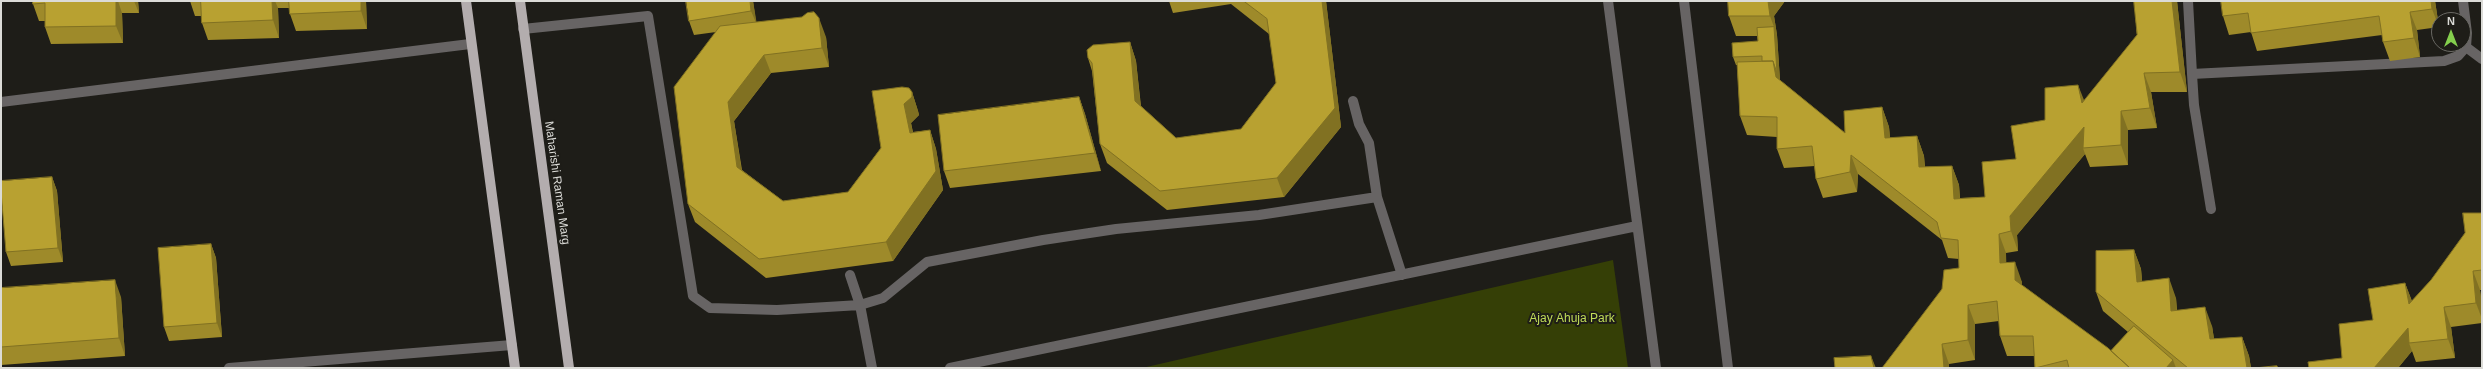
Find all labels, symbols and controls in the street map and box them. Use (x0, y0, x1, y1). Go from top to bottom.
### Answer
north arrow (2431, 12, 2471, 52)
text: N (2447, 15, 2455, 27)
street label: Maharishi Raman Marg (541, 120, 573, 246)
park label: Ajay Ahuja Park (1529, 312, 1615, 326)

